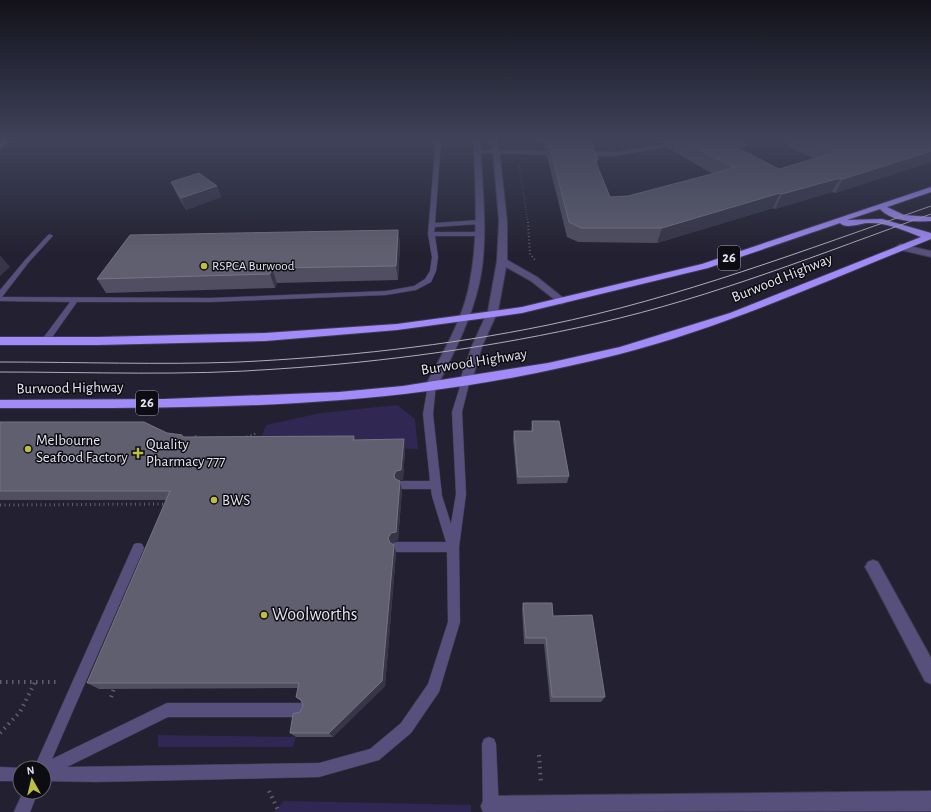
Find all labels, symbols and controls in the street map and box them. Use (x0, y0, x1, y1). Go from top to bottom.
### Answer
road number: 26 (718, 246, 740, 270)
street label: Burwood Highway (729, 251, 835, 305)
place label: RSPCA Burwood (212, 260, 295, 273)
marker: RSPCA Burwood (199, 261, 209, 271)
street label: Burwood Highway (420, 346, 529, 378)
street label: Burwood Highway (16, 380, 124, 396)
road number: 26 (136, 391, 158, 415)
place label: Melbourne Seafood Factory (36, 433, 128, 465)
place label: Quality Pharmacy 777 (146, 437, 226, 469)
marker: Melbourne Seafood Factory (23, 444, 33, 454)
marker: Quality Pharmacy 777 (133, 448, 143, 458)
place label: BWS (222, 493, 250, 508)
marker: BWS (209, 495, 219, 505)
place label: Woolworths (272, 606, 358, 624)
marker: Woolworths (259, 610, 269, 620)
north arrow (12, 760, 52, 800)
text: N (26, 765, 35, 777)

